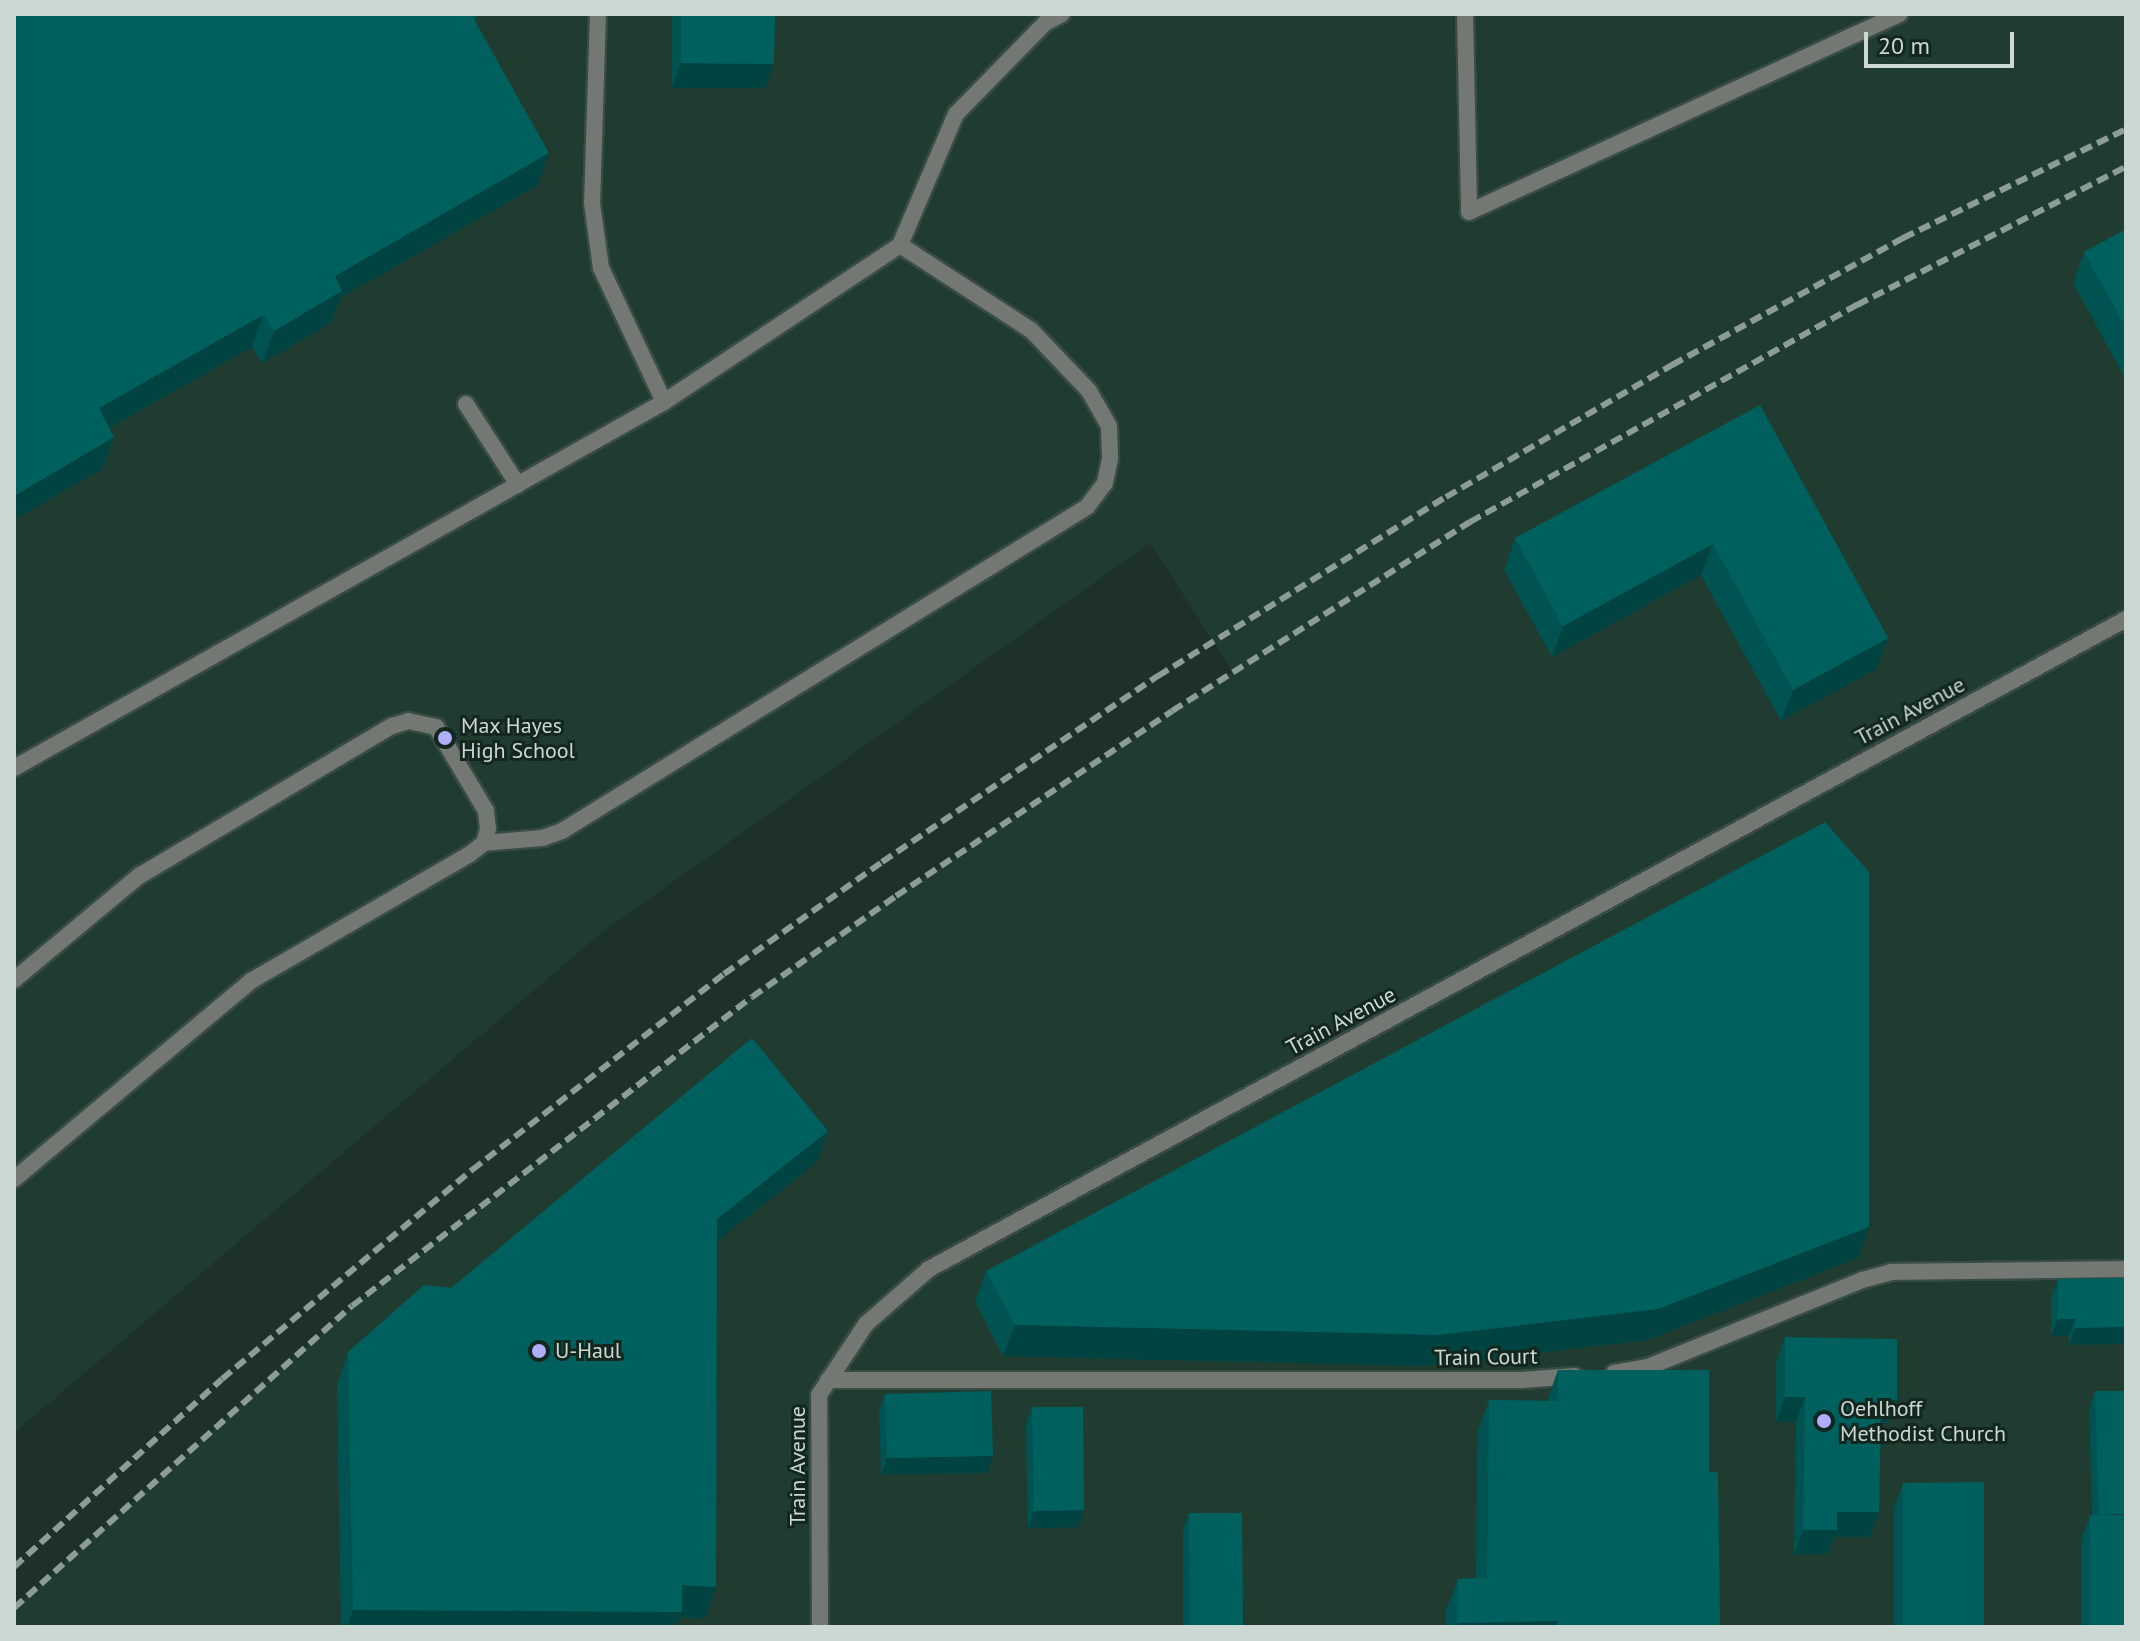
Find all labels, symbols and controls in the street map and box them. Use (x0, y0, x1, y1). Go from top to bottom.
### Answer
scale bar (1868, 16, 2018, 66)
text: 20 m (1878, 30, 1930, 61)
street label: Train Avenue (1850, 671, 1970, 751)
place label: Max Hayes High School (461, 712, 575, 764)
marker: Max Hayes High School (436, 729, 454, 747)
street label: Train Avenue (1281, 981, 1401, 1061)
place label: U-Haul (555, 1338, 621, 1364)
marker: U-Haul (530, 1342, 548, 1360)
street label: Train Court (1434, 1343, 1538, 1371)
place label: Oehlhoff Methodist Church (1840, 1395, 2006, 1446)
street label: Train Avenue (785, 1406, 811, 1526)
marker: Oehlhoff Methodist Church (1815, 1412, 1833, 1430)

